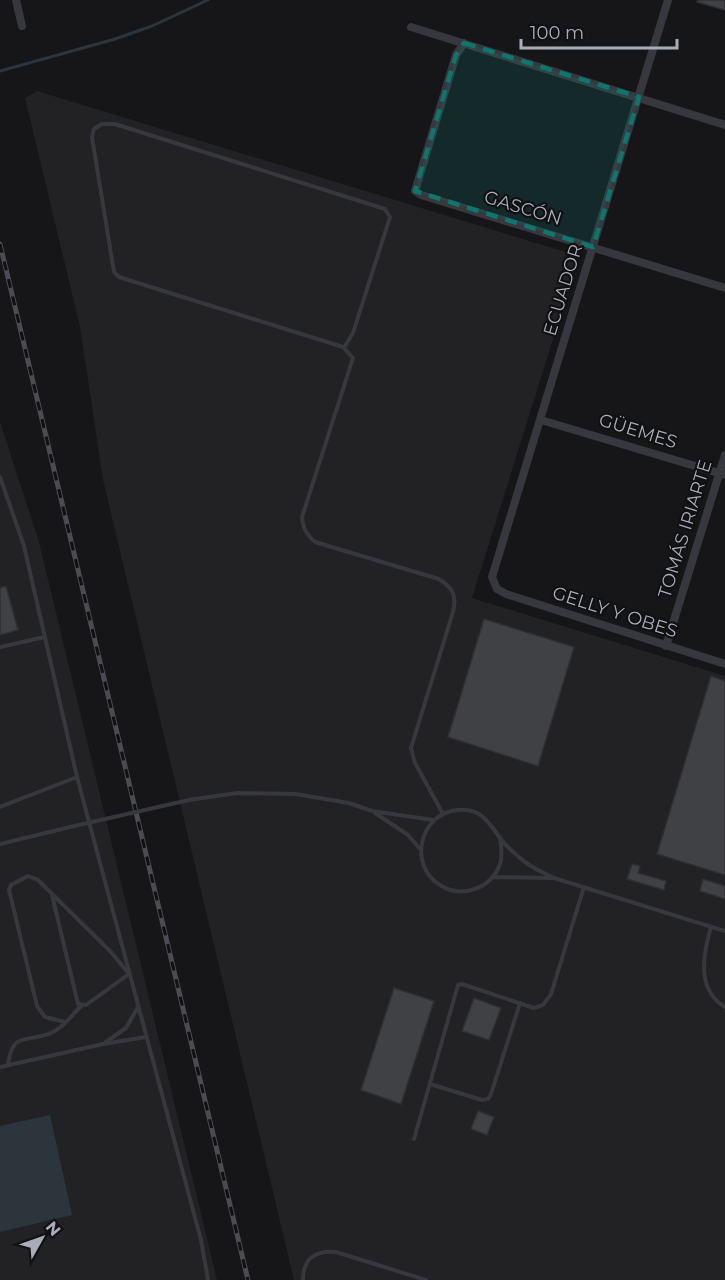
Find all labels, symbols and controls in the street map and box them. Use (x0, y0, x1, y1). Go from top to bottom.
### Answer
scale bar (521, 12, 677, 50)
text: 100 m (530, 22, 584, 44)
street label: GASCÓN (482, 186, 564, 230)
street label: ECUADOR (539, 242, 587, 338)
street label: GÜEMES (596, 409, 680, 453)
street label: TOMÁS IRIARTE (654, 457, 716, 601)
street label: GELLY Y OBES (550, 581, 680, 643)
north arrow (12, 1208, 72, 1268)
text: N (42, 1218, 65, 1240)

